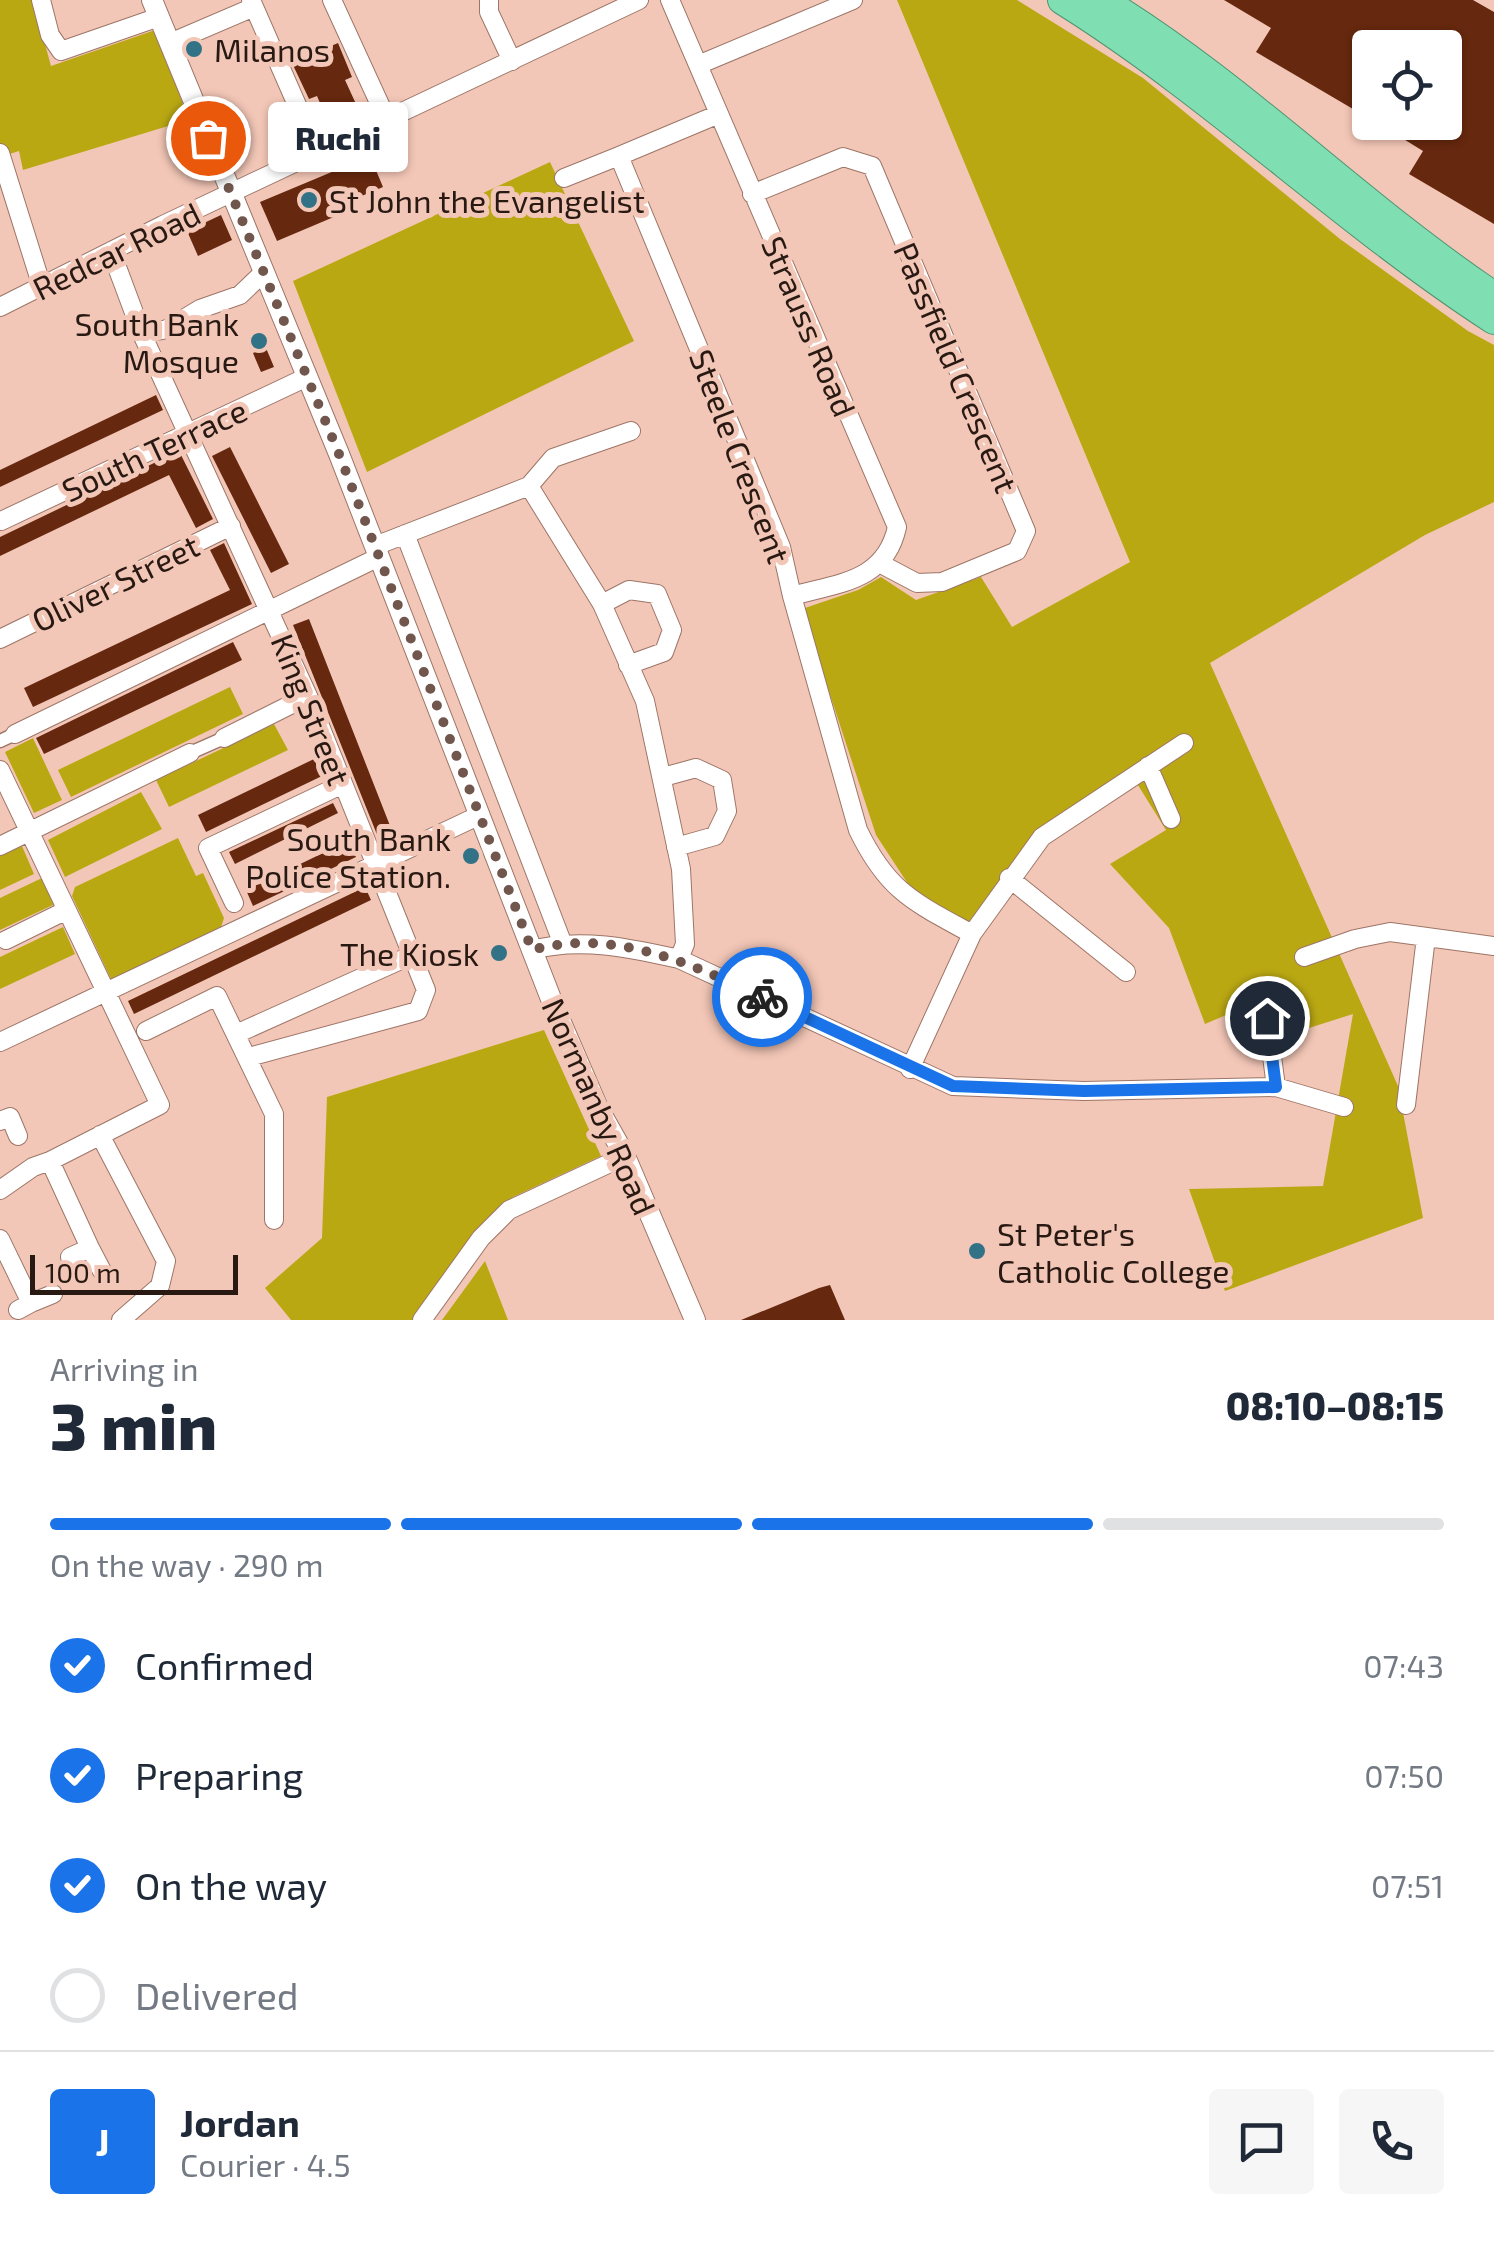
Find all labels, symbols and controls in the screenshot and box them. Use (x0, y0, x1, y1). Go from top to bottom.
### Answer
place label: Milanos (214, 30, 330, 68)
map controls (1352, 30, 1462, 140)
button: locate (1352, 30, 1462, 140)
marker: Milanos (183, 38, 205, 60)
pin (166, 96, 251, 181)
callout: Ruchi (268, 103, 408, 173)
icon: bag (181, 111, 236, 166)
text: Ruchi (295, 118, 381, 156)
place label: St John the Evangelist (329, 181, 645, 219)
marker: St John the Evangelist (298, 189, 320, 211)
street label: Redcar Road (26, 193, 206, 307)
street label: Strauss Road (755, 230, 865, 422)
street label: Passfield Crescent (887, 236, 1027, 498)
place label: South Bank Mosque (74, 304, 239, 379)
marker: South Bank Mosque (248, 330, 270, 352)
street label: Steele Crescent (683, 344, 799, 568)
street label: South Terrace (56, 390, 252, 508)
street label: Oliver Street (25, 525, 205, 639)
street label: King Street (265, 628, 359, 790)
place label: South Bank Police Station. (245, 819, 451, 894)
marker: South Bank Police Station. (460, 845, 482, 867)
place label: The Kiosk (340, 934, 479, 972)
marker: The Kiosk (488, 942, 510, 964)
courier (712, 947, 812, 1047)
icon: bike (735, 970, 790, 1025)
pin (1225, 976, 1310, 1061)
icon: home (1240, 991, 1295, 1046)
street label: Normanby Road (535, 992, 665, 1220)
place label: St Peter's Catholic College (997, 1214, 1230, 1289)
marker: St Peter's Catholic College (966, 1240, 988, 1262)
scale bar (30, 1250, 238, 1294)
text: 100 m (45, 1255, 121, 1289)
text: Arriving in (50, 1349, 199, 1387)
text: 08:10–08:15 (1226, 1382, 1444, 1428)
text: 3 min (50, 1385, 217, 1463)
text: On the way · 290 m (50, 1545, 324, 1583)
icon: check (50, 1638, 105, 1693)
text: Confirmed (135, 1642, 314, 1688)
text: 07:43 (1363, 1646, 1444, 1684)
icon: check (50, 1748, 105, 1803)
text: Preparing (135, 1752, 303, 1798)
text: 07:50 (1364, 1756, 1444, 1794)
icon: check (50, 1858, 105, 1913)
text: On the way (135, 1862, 327, 1908)
text: 07:51 (1371, 1866, 1444, 1904)
text: Delivered (135, 1972, 299, 2018)
button: chat (1209, 2089, 1314, 2194)
button: phone (1339, 2089, 1444, 2194)
text: Jordan (180, 2099, 300, 2145)
text: J (95, 2118, 110, 2164)
text: Courier · 4.5 (180, 2145, 351, 2183)

